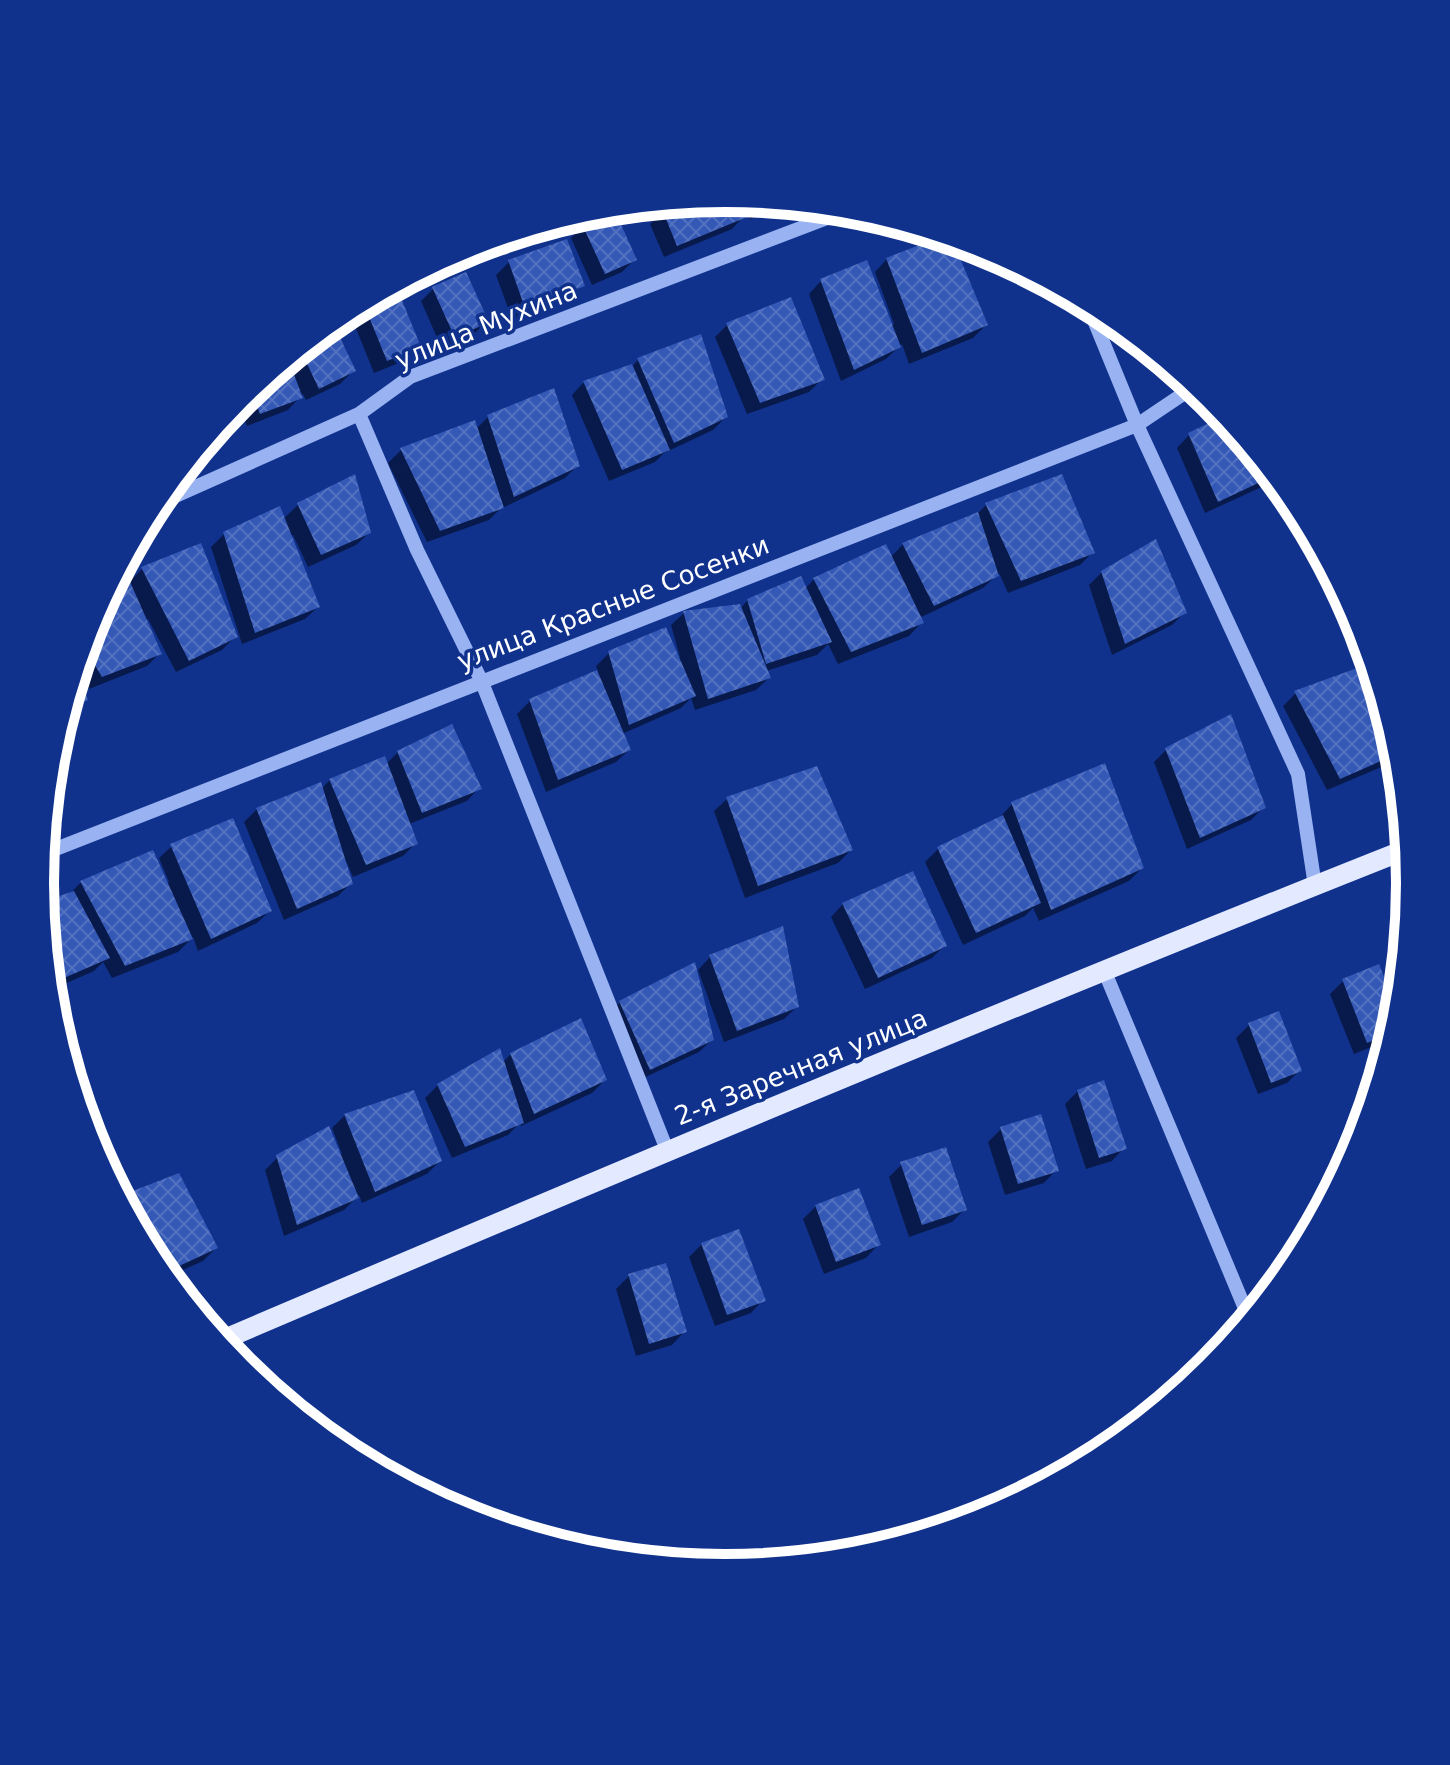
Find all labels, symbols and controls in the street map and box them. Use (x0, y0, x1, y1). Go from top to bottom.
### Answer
street label: улица Мухина (391, 275, 581, 375)
street label: улица Красные Сосенки (453, 530, 773, 676)
street label: 2-я Заречная улица (670, 1003, 932, 1131)

